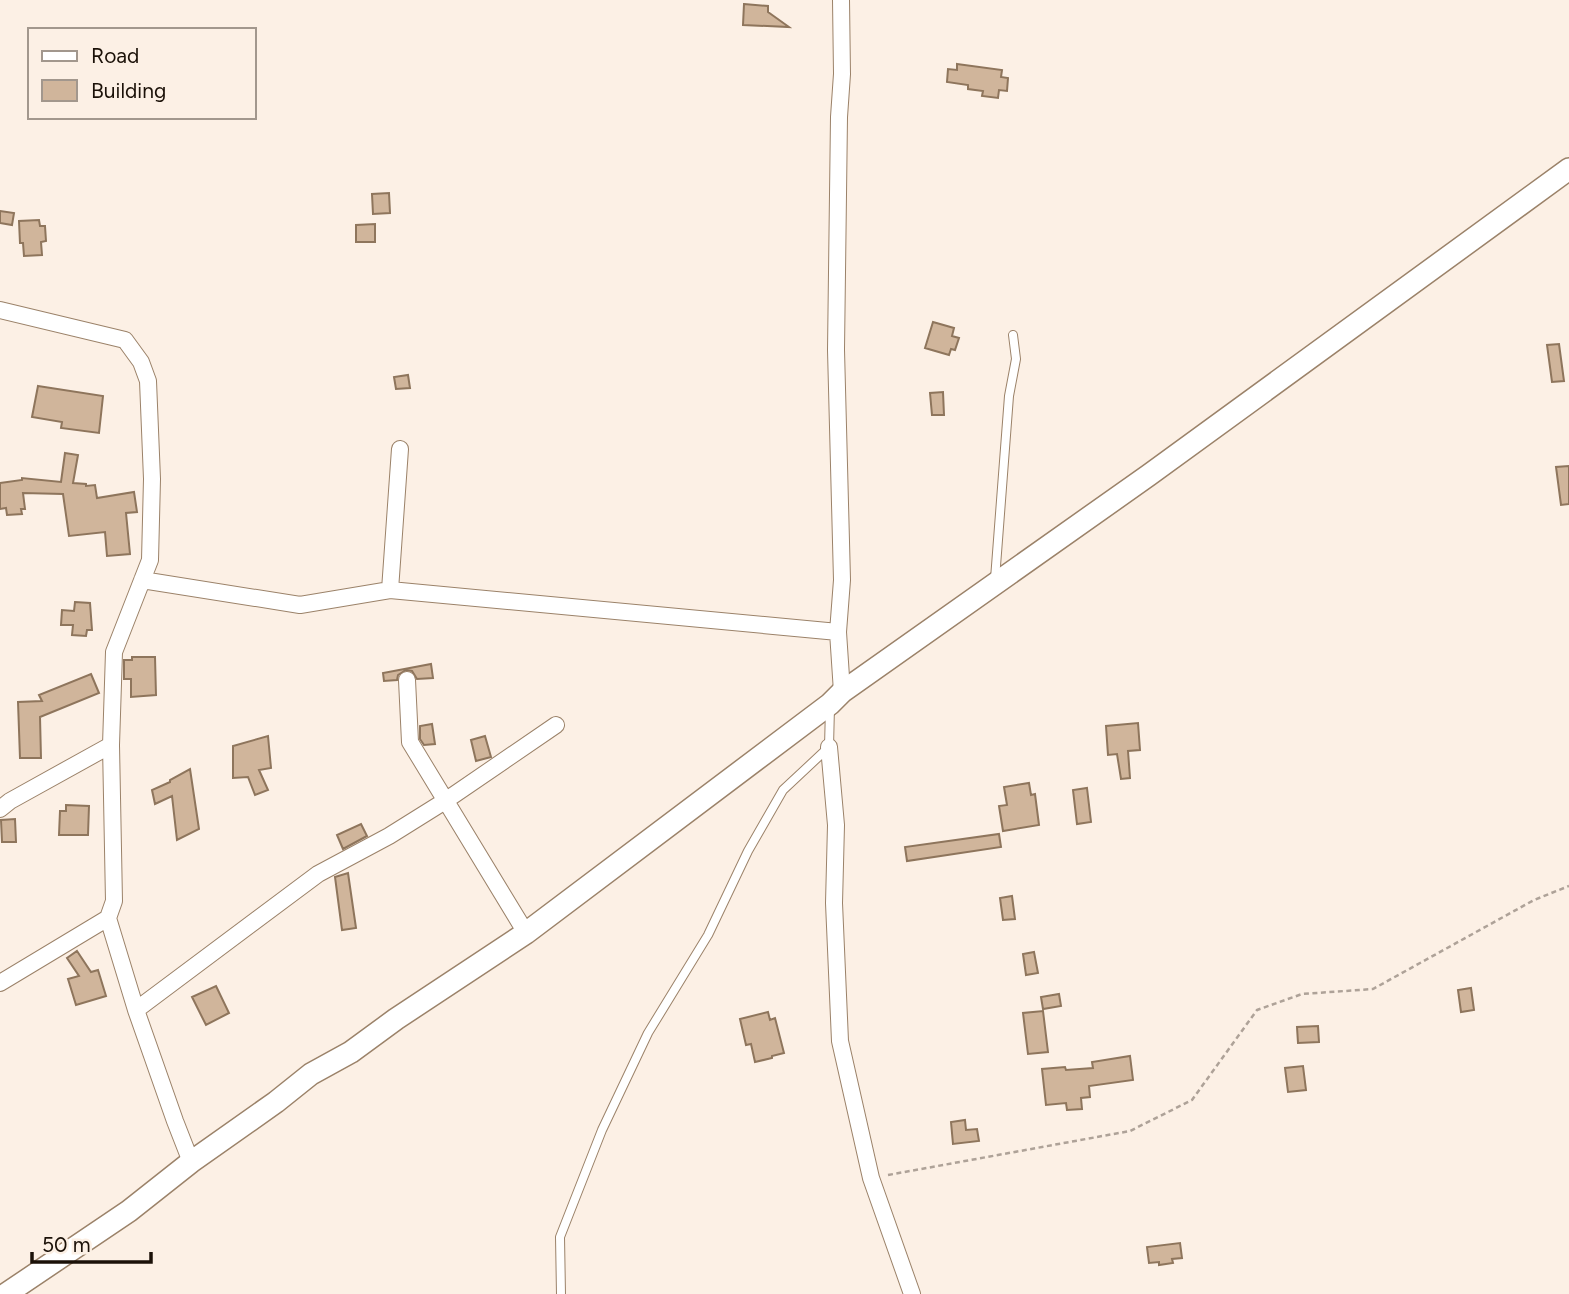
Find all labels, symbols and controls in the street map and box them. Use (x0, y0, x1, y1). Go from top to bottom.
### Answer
legend (28, 28, 256, 119)
text: Road (91, 43, 139, 68)
text: Building (91, 78, 166, 103)
scale bar (32, 1220, 150, 1264)
text: 50 m (42, 1232, 91, 1257)

